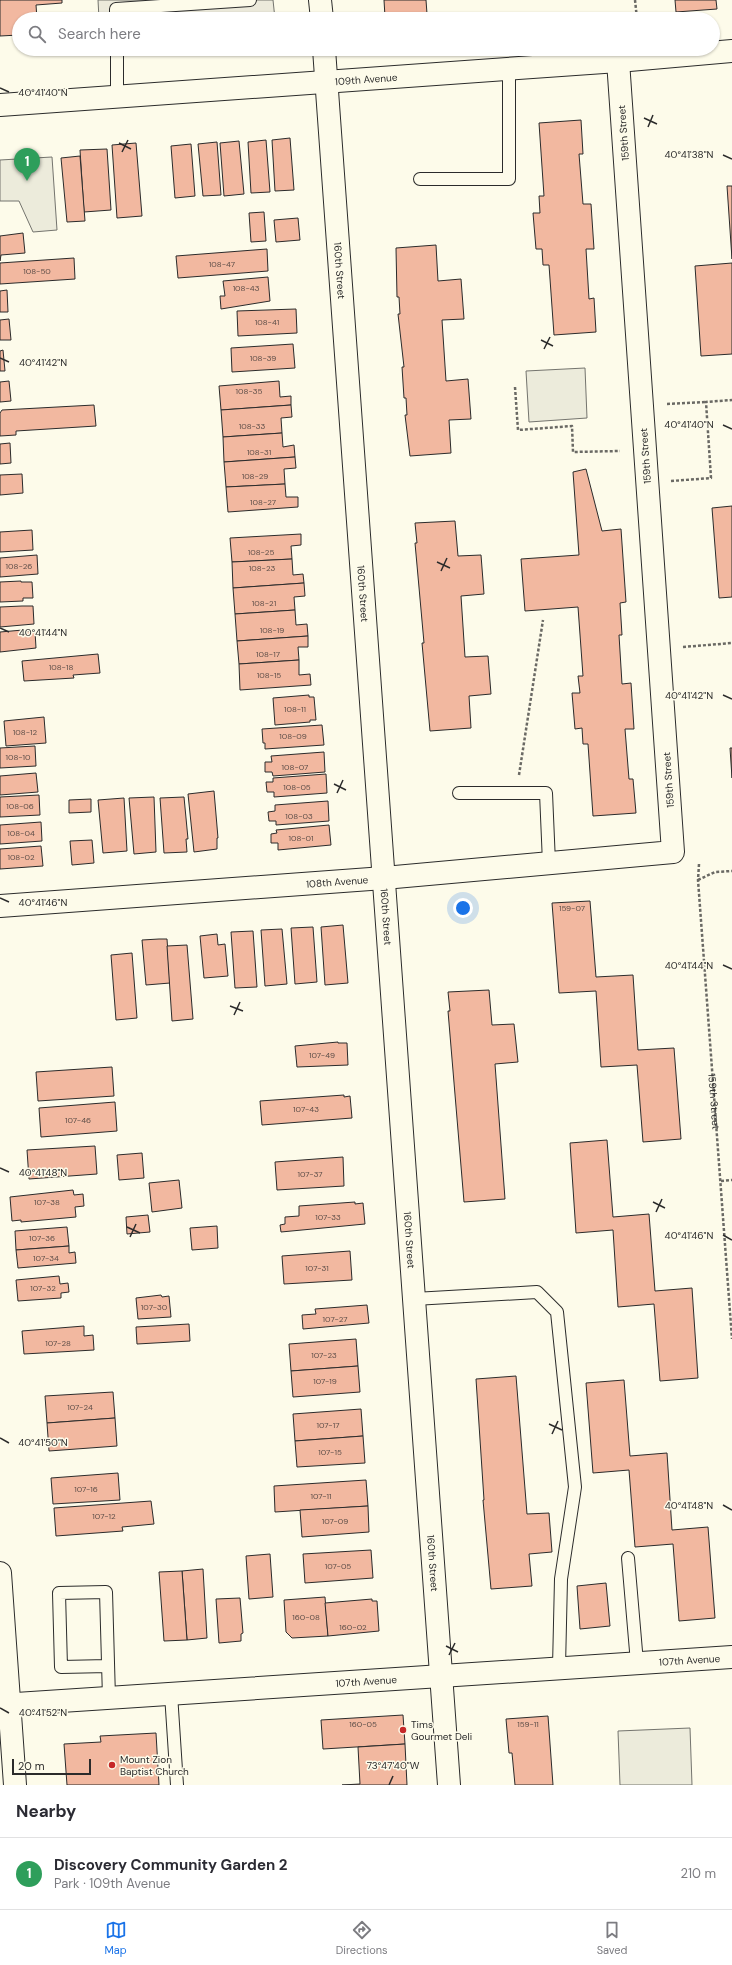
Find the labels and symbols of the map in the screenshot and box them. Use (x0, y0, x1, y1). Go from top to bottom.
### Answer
street label: 109th Avenue (334, 71, 398, 88)
text: 40°41'40"N (18, 86, 68, 99)
street label: 159th Street (615, 105, 632, 161)
pin: 1 (14, 148, 40, 181)
text: 40°41'38"N (665, 148, 714, 161)
street label: 160th Street (331, 242, 348, 299)
house number: 108-47 (209, 259, 235, 269)
house number: 108-50 (23, 266, 51, 276)
house number: 108-43 (233, 283, 260, 293)
house number: 108-41 (255, 317, 279, 327)
house number: 108-39 (250, 353, 276, 363)
text: 40°41'42"N (19, 356, 67, 369)
house number: 108-35 (236, 386, 262, 396)
text: 40°41'40"N (664, 418, 714, 431)
house number: 108-33 (239, 421, 266, 431)
street label: 159th Street (637, 428, 654, 484)
house number: 108-31 (247, 447, 271, 457)
house number: 108-29 (242, 471, 268, 481)
house number: 108-27 (250, 497, 276, 507)
house number: 108-25 (248, 547, 274, 557)
house number: 108-26 (6, 561, 32, 571)
house number: 108-23 (249, 563, 276, 573)
street label: 160th Street (354, 565, 371, 623)
house number: 108-21 (252, 598, 276, 608)
house number: 108-19 (260, 625, 284, 635)
text: 40°41'44"N (19, 626, 67, 639)
house number: 108-17 (256, 649, 280, 659)
house number: 108-18 (49, 662, 73, 672)
house number: 108-15 (257, 670, 281, 680)
text: 40°41'42"N (665, 689, 713, 702)
house number: 108-11 (284, 704, 306, 714)
house number: 108-12 (13, 727, 38, 737)
house number: 108-09 (279, 731, 307, 741)
house number: 108-10 (5, 752, 31, 762)
street label: 159th Street (660, 752, 677, 808)
house number: 108-07 (282, 762, 308, 772)
house number: 108-05 (283, 782, 311, 792)
house number: 108-06 (6, 801, 34, 811)
house number: 108-03 (285, 811, 313, 821)
house number: 108-04 (7, 828, 35, 838)
house number: 108-01 (288, 833, 314, 843)
house number: 108-02 (7, 852, 35, 862)
street label: 108th Avenue (306, 873, 369, 891)
street label: 160th Street (377, 888, 395, 946)
text: 40°41'46"N (19, 896, 67, 909)
your location (453, 898, 473, 918)
house number: 159-07 (559, 903, 585, 913)
text: 40°41'44"N (665, 959, 713, 972)
house number: 107-49 (309, 1050, 335, 1060)
street label: 159th Street (705, 1073, 722, 1130)
house number: 107-43 (293, 1104, 319, 1114)
house number: 107-46 (65, 1115, 91, 1125)
text: 40°41'48"N (19, 1166, 67, 1179)
house number: 107-37 (297, 1169, 323, 1179)
house number: 107-38 (34, 1197, 60, 1207)
street label: 160th Street (401, 1211, 418, 1269)
house number: 107-33 (315, 1212, 341, 1222)
text: 40°41'46"N (665, 1229, 713, 1242)
house number: 107-36 (29, 1233, 55, 1243)
house number: 107-34 (33, 1253, 59, 1263)
house number: 107-31 (305, 1263, 329, 1273)
house number: 107-32 (30, 1283, 56, 1293)
house number: 107-30 (141, 1302, 168, 1312)
house number: 107-27 (323, 1314, 347, 1324)
house number: 107-28 (45, 1338, 71, 1348)
house number: 107-23 (311, 1350, 337, 1360)
house number: 107-19 (313, 1376, 337, 1386)
house number: 107-24 (67, 1402, 93, 1412)
house number: 107-17 (317, 1420, 339, 1430)
text: 40°41'50"N (18, 1436, 68, 1449)
house number: 107-15 (318, 1447, 342, 1457)
house number: 107-16 (74, 1484, 98, 1494)
house number: 107-11 (310, 1491, 332, 1501)
text: 40°41'48"N (665, 1499, 713, 1512)
house number: 107-12 (92, 1511, 116, 1521)
house number: 107-09 (322, 1516, 348, 1526)
street label: 160th Street (424, 1534, 441, 1592)
house number: 107-05 (325, 1561, 351, 1571)
house number: 160-08 (292, 1612, 320, 1622)
house number: 160-02 (339, 1622, 367, 1632)
street label: 107th Avenue (658, 1652, 721, 1669)
street label: 107th Avenue (335, 1673, 398, 1690)
text: 40°41'52"N (19, 1706, 67, 1719)
place label: Tims Gourmet Deli (411, 1718, 472, 1743)
house number: 160-05 (349, 1719, 377, 1729)
house number: 159-11 (517, 1719, 539, 1729)
marker: Tims Gourmet Deli (398, 1725, 408, 1735)
place label: Mount Zion Baptist Church (120, 1753, 189, 1778)
scale bar (12, 1757, 91, 1776)
text: 73°47'40"W (367, 1759, 420, 1772)
marker: Mount Zion Baptist Church (107, 1760, 117, 1770)

